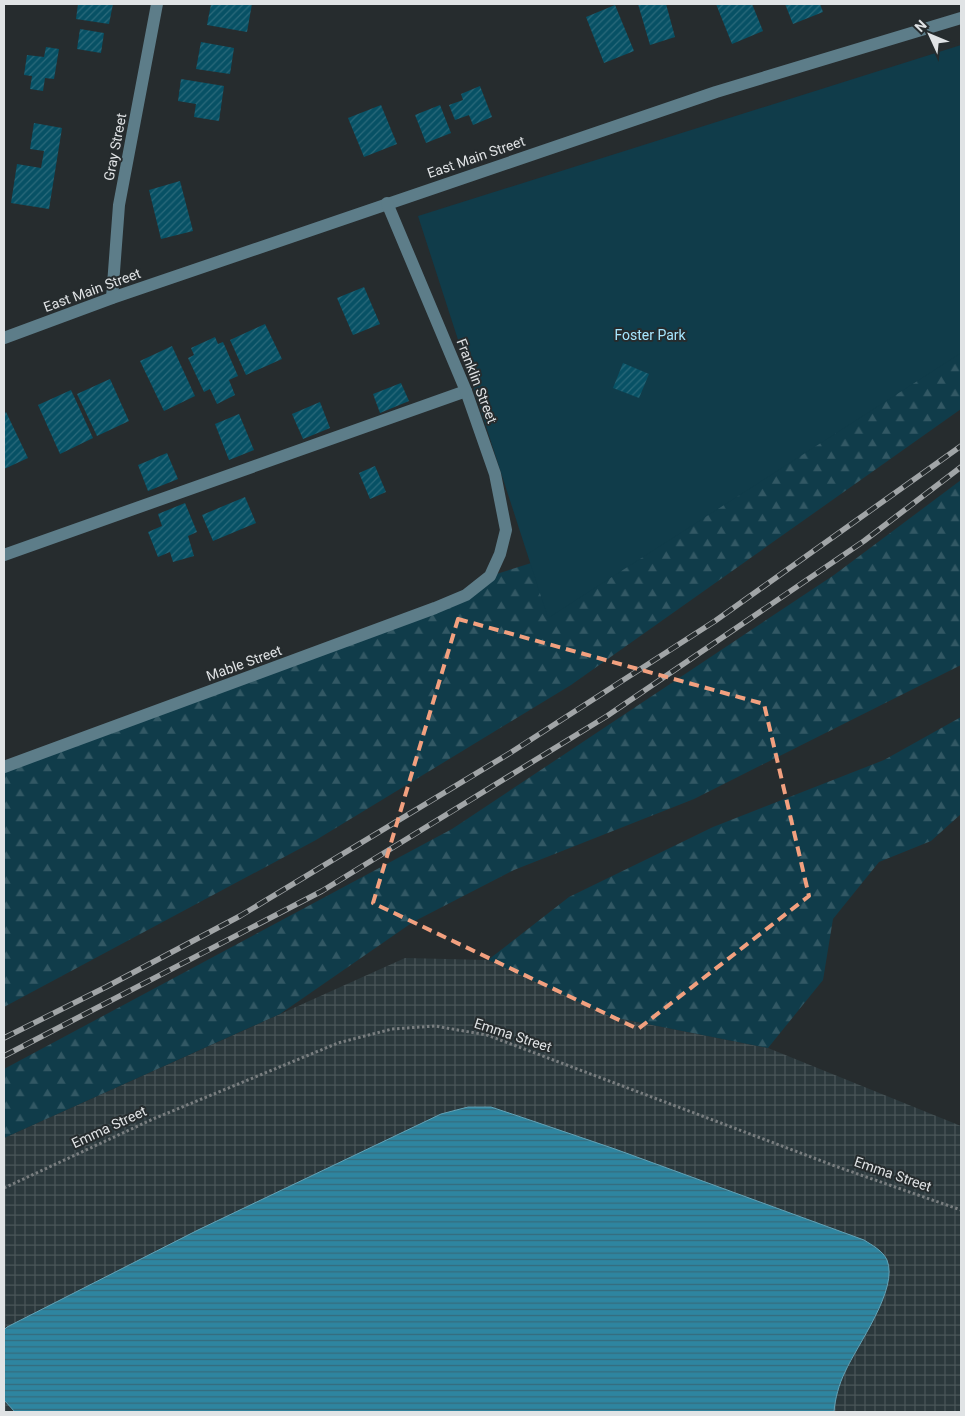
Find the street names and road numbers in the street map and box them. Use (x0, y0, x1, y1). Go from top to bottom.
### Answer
street label: Gray Street (101, 111, 129, 182)
street label: East Main Street (425, 133, 527, 181)
street label: East Main Street (41, 265, 143, 315)
street label: Franklin Street (454, 336, 501, 426)
street label: Mable Street (204, 642, 284, 684)
street label: Emma Street (472, 1015, 554, 1055)
street label: Emma Street (69, 1103, 149, 1151)
street label: Emma Street (852, 1153, 934, 1195)

